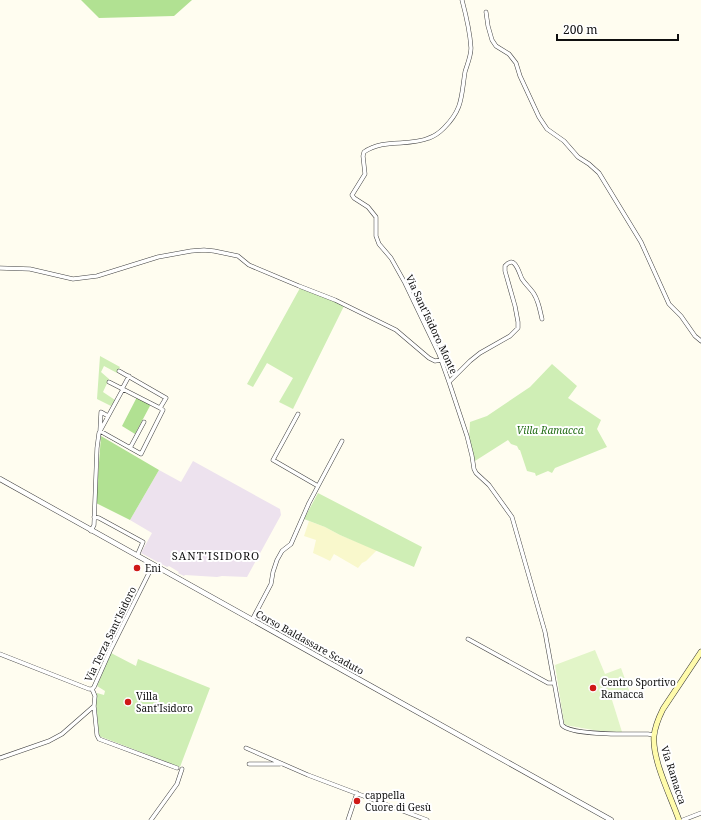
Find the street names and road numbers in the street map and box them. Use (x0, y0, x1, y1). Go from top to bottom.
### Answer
street label: Via Sant'Isidoro Monte (403, 272, 461, 376)
street label: Via Terza Sant'Isidoro (81, 584, 139, 684)
street label: Corso Baldassare Scaduto (253, 606, 367, 678)
street label: Via Ramacca (658, 744, 690, 806)

